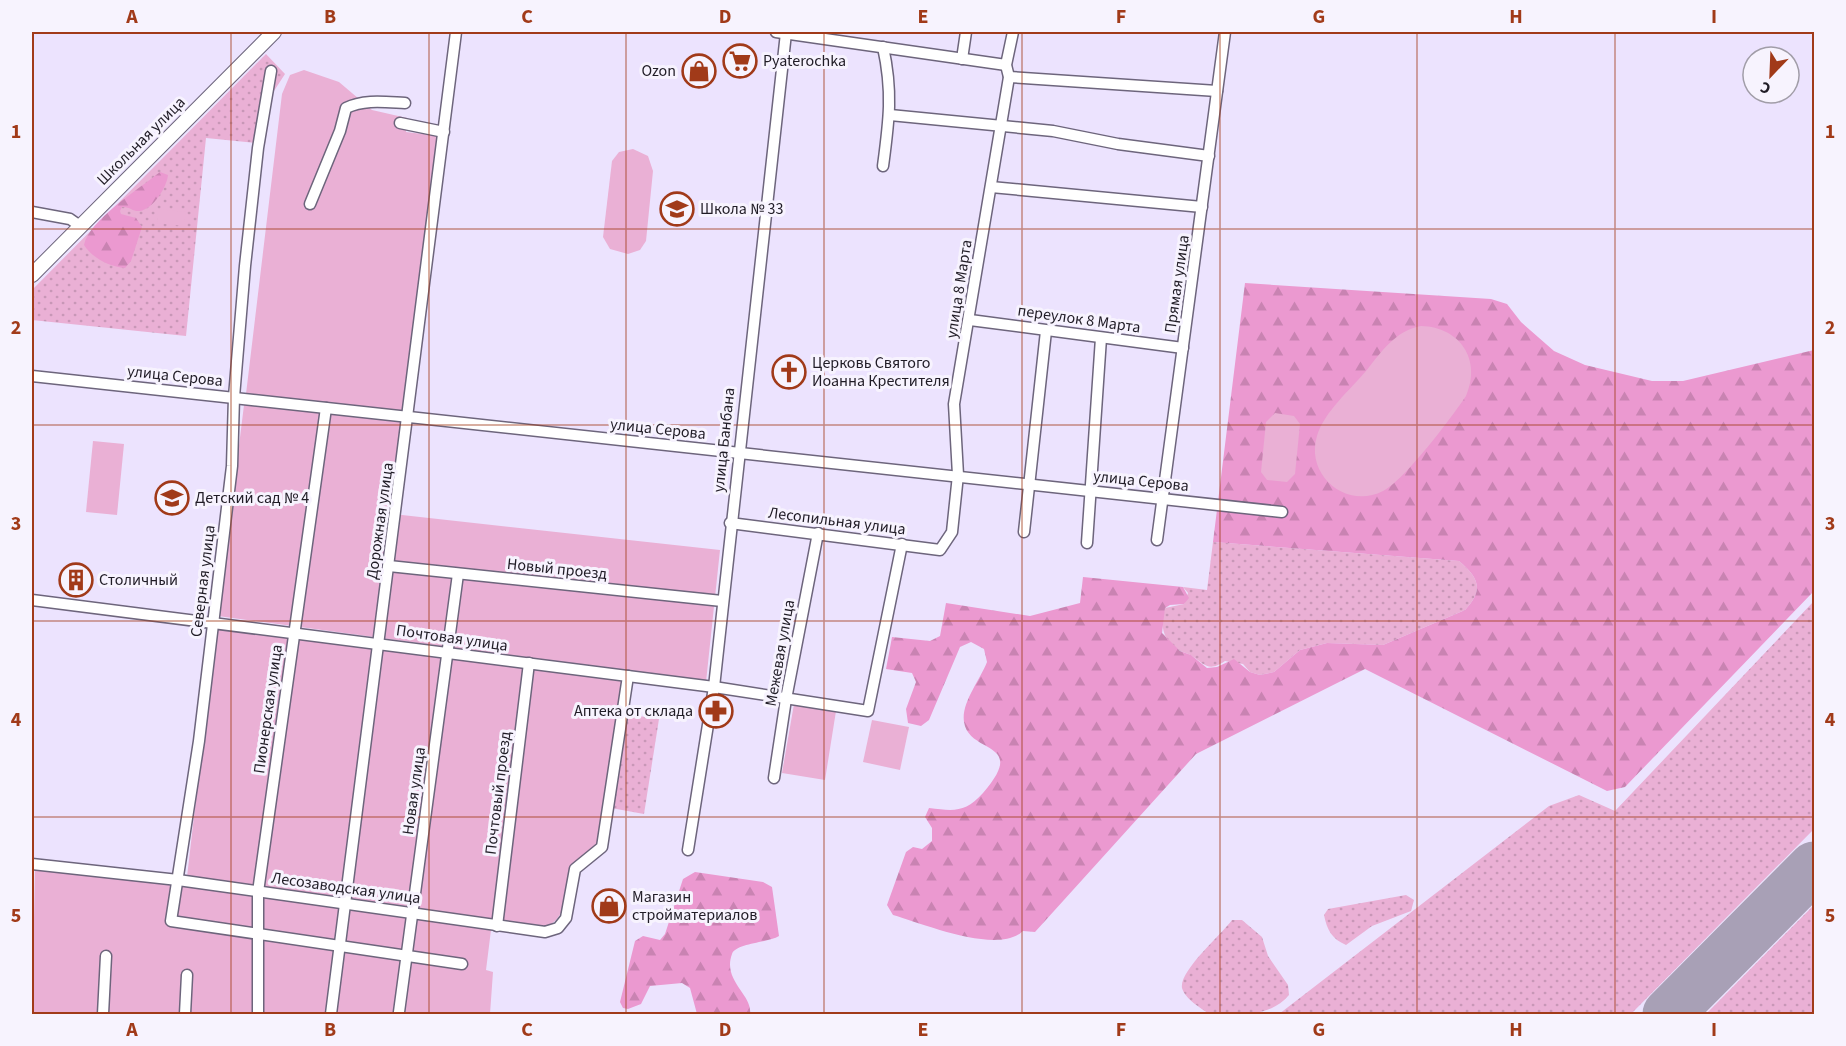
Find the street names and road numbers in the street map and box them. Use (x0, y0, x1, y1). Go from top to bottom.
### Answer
street label: Школьная улица (92, 92, 190, 190)
street label: Прямая улица (1159, 233, 1195, 335)
street label: улица 8 Марта (940, 238, 978, 340)
street label: переулок 8 Марта (1016, 299, 1142, 339)
street label: улица Серова (126, 360, 224, 392)
street label: улица Банбана (708, 387, 740, 493)
street label: улица Серова (609, 413, 707, 445)
street label: Дорожная улица (361, 461, 399, 581)
street label: улица Серова (1092, 465, 1190, 497)
street label: Лесопильная улица (767, 502, 907, 540)
street label: Северная улица (185, 524, 221, 638)
street label: Новый проезд (506, 553, 609, 585)
street label: Межевая улица (760, 598, 800, 708)
street label: Почтовая улица (395, 619, 509, 657)
street label: Пионерская улица (248, 643, 288, 775)
street label: Почтовый проезд (480, 730, 517, 856)
street label: Новая улица (397, 746, 431, 836)
street label: Лесозаводская улица (270, 867, 422, 909)

